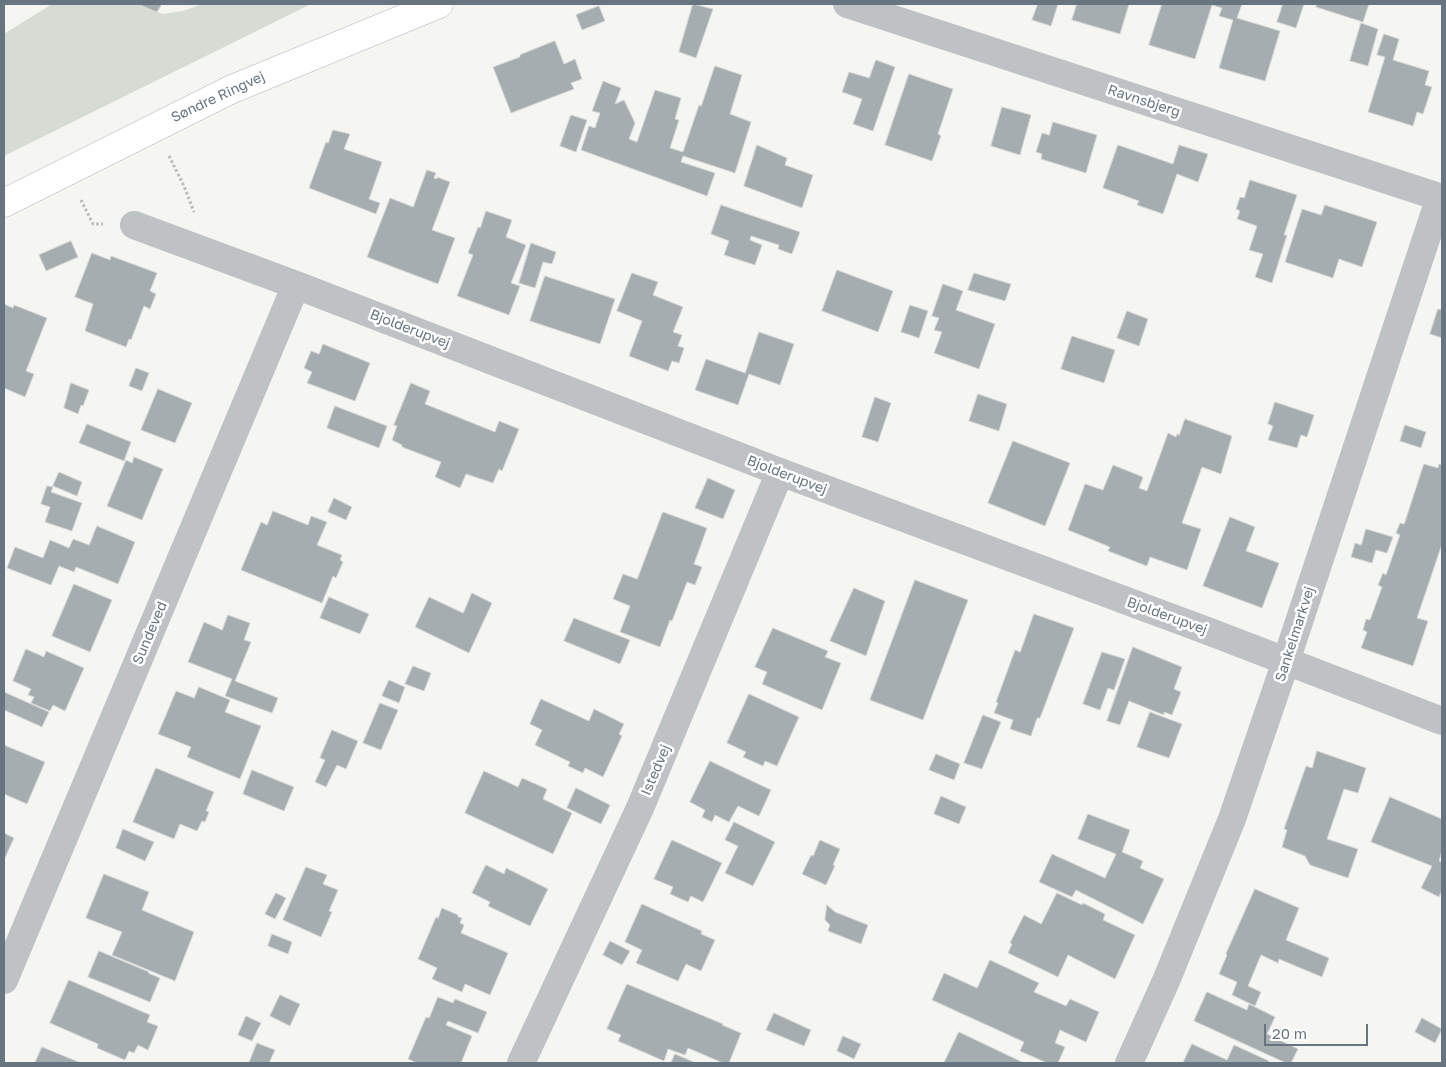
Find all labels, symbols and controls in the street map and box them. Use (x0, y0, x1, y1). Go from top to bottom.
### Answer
street label: Søndre Ringvej (168, 68, 268, 126)
street label: Ravnsbjerg (1106, 81, 1182, 121)
street label: Bjolderupvej (368, 306, 452, 352)
street label: Bjolderupvej (745, 452, 829, 498)
street label: Sankelmarkvej (1272, 584, 1318, 684)
street label: Bjolderupvej (1125, 594, 1209, 638)
street label: Sundeved (129, 599, 171, 667)
street label: Istedvej (638, 742, 674, 798)
scale bar (1266, 1014, 1370, 1046)
text: 20 m (1272, 1024, 1307, 1042)

